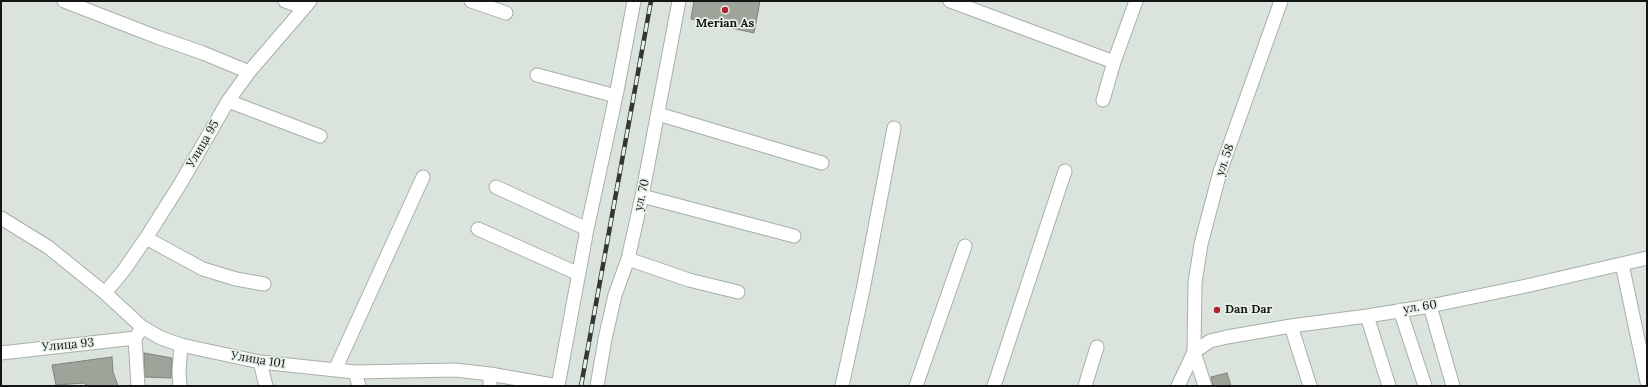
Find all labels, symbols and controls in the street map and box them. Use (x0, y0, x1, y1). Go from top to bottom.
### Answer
marker: Merian As (720, 5, 730, 15)
place label: Merian As (696, 17, 754, 31)
street label: Улица 95 (184, 118, 222, 170)
street label: ул. 58 (1213, 142, 1237, 178)
street label: ул. 70 (631, 178, 653, 212)
street label: ул. 60 (1402, 297, 1438, 317)
place label: Dan Dar (1225, 303, 1272, 317)
marker: Dan Dar (1212, 305, 1222, 315)
street label: Улица 93 (41, 336, 95, 354)
street label: Улица 101 (230, 349, 286, 371)

